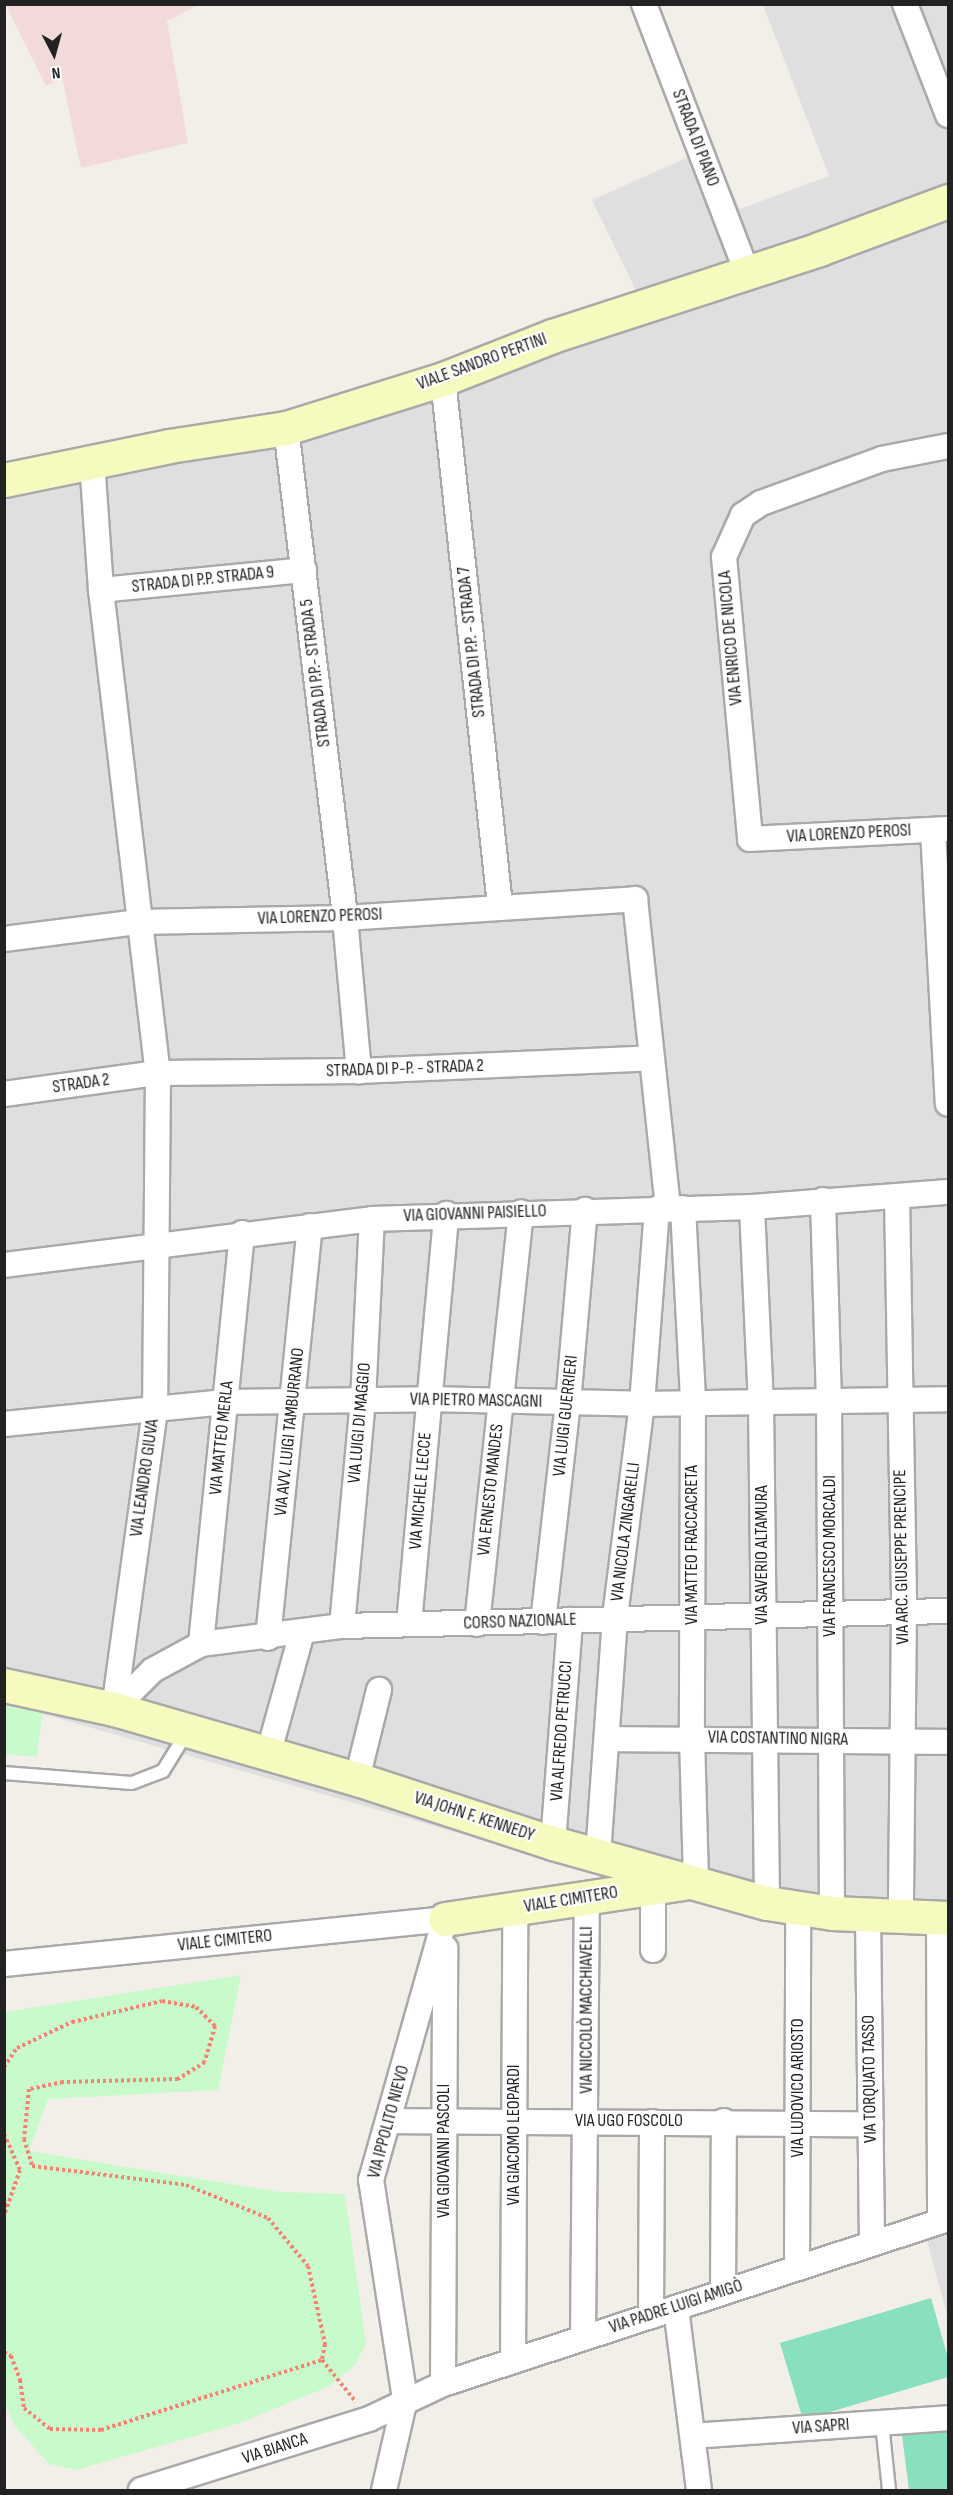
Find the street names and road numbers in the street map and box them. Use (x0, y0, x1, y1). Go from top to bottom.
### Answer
street label: STRADA DI PIANO (667, 86, 723, 190)
street label: VIALE SANDRO PERTINI (414, 328, 550, 396)
street label: STRADA DI P.P. STRADA 9 (131, 562, 275, 598)
street label: STRADA DI P.P. - STRADA 7 (453, 565, 491, 719)
street label: VIA ENRICO DE NICOLA (714, 570, 748, 706)
street label: STRADA DI P.P.- STRADA 5 (296, 598, 336, 748)
street label: VIA LORENZO PEROSI (786, 820, 912, 848)
street label: VIA LORENZO PEROSI (257, 904, 383, 930)
street label: STRADA DI P-P. - STRADA 2 (326, 1055, 484, 1083)
street label: STRADA 2 (51, 1069, 111, 1099)
street label: VIA GIOVANNI PAISIELLO (403, 1201, 547, 1227)
street label: VIA AVV. LUIGI TAMBURRANO (270, 1347, 310, 1517)
street label: VIA LUIGI GUERRIERI (549, 1354, 583, 1478)
street label: VIA LUIGI DI MAGGIO (344, 1362, 376, 1484)
street label: VIA MATTEO MERLA (205, 1380, 239, 1496)
street label: VIA PIETRO MASCAGNI (410, 1389, 542, 1413)
street label: VIA LEANDRO GIUVA (126, 1418, 164, 1538)
street label: VIA ERNESTO MANDES (473, 1423, 509, 1557)
street label: VIA MICHELE LECCE (405, 1432, 437, 1550)
street label: VIA NICOLA ZINGARELLI (607, 1461, 645, 1603)
street label: VIA MATTEO FRACCACRETA (681, 1465, 703, 1625)
street label: VIA ARC. GIUSEPPE PRENCIPE (890, 1469, 914, 1645)
street label: VIA FRANCESCO MORCALDI (819, 1475, 841, 1637)
street label: VIA SAVERIO ALTAMURA (751, 1485, 773, 1625)
street label: CORSO NAZIONALE (463, 1609, 577, 1635)
street label: VIA ALFREDO PETRUCCI (546, 1660, 578, 1802)
street label: VIA COSTANTINO NIGRA (708, 1727, 848, 1751)
street label: VIA JOHN F. KENNEDY (411, 1787, 537, 1847)
street label: VIALE CIMITERO (522, 1882, 620, 1918)
street label: VIALE CIMITERO (177, 1925, 273, 1957)
street label: VIA NICCOLÒ MACCHIAVELLI (576, 1926, 598, 2094)
street label: VIA TORQUATO TASSO (858, 2015, 882, 2143)
street label: VIA LUDOVICO ARIOSTO (787, 2018, 809, 2158)
street label: VIA IPPOLITO NIEVO (364, 2063, 414, 2181)
street label: VIA GIACOMO LEOPARDI (503, 2065, 525, 2205)
street label: VIA GIOVANNI PASCOLI (433, 2084, 455, 2218)
street label: VIA UGO FOSCOLO (575, 2110, 683, 2132)
street label: VIA PADRE LUIGI AMIGÒ (607, 2275, 745, 2339)
street label: VIA SAPRI (792, 2414, 850, 2440)
street label: VIA BIANCA (240, 2428, 310, 2470)

